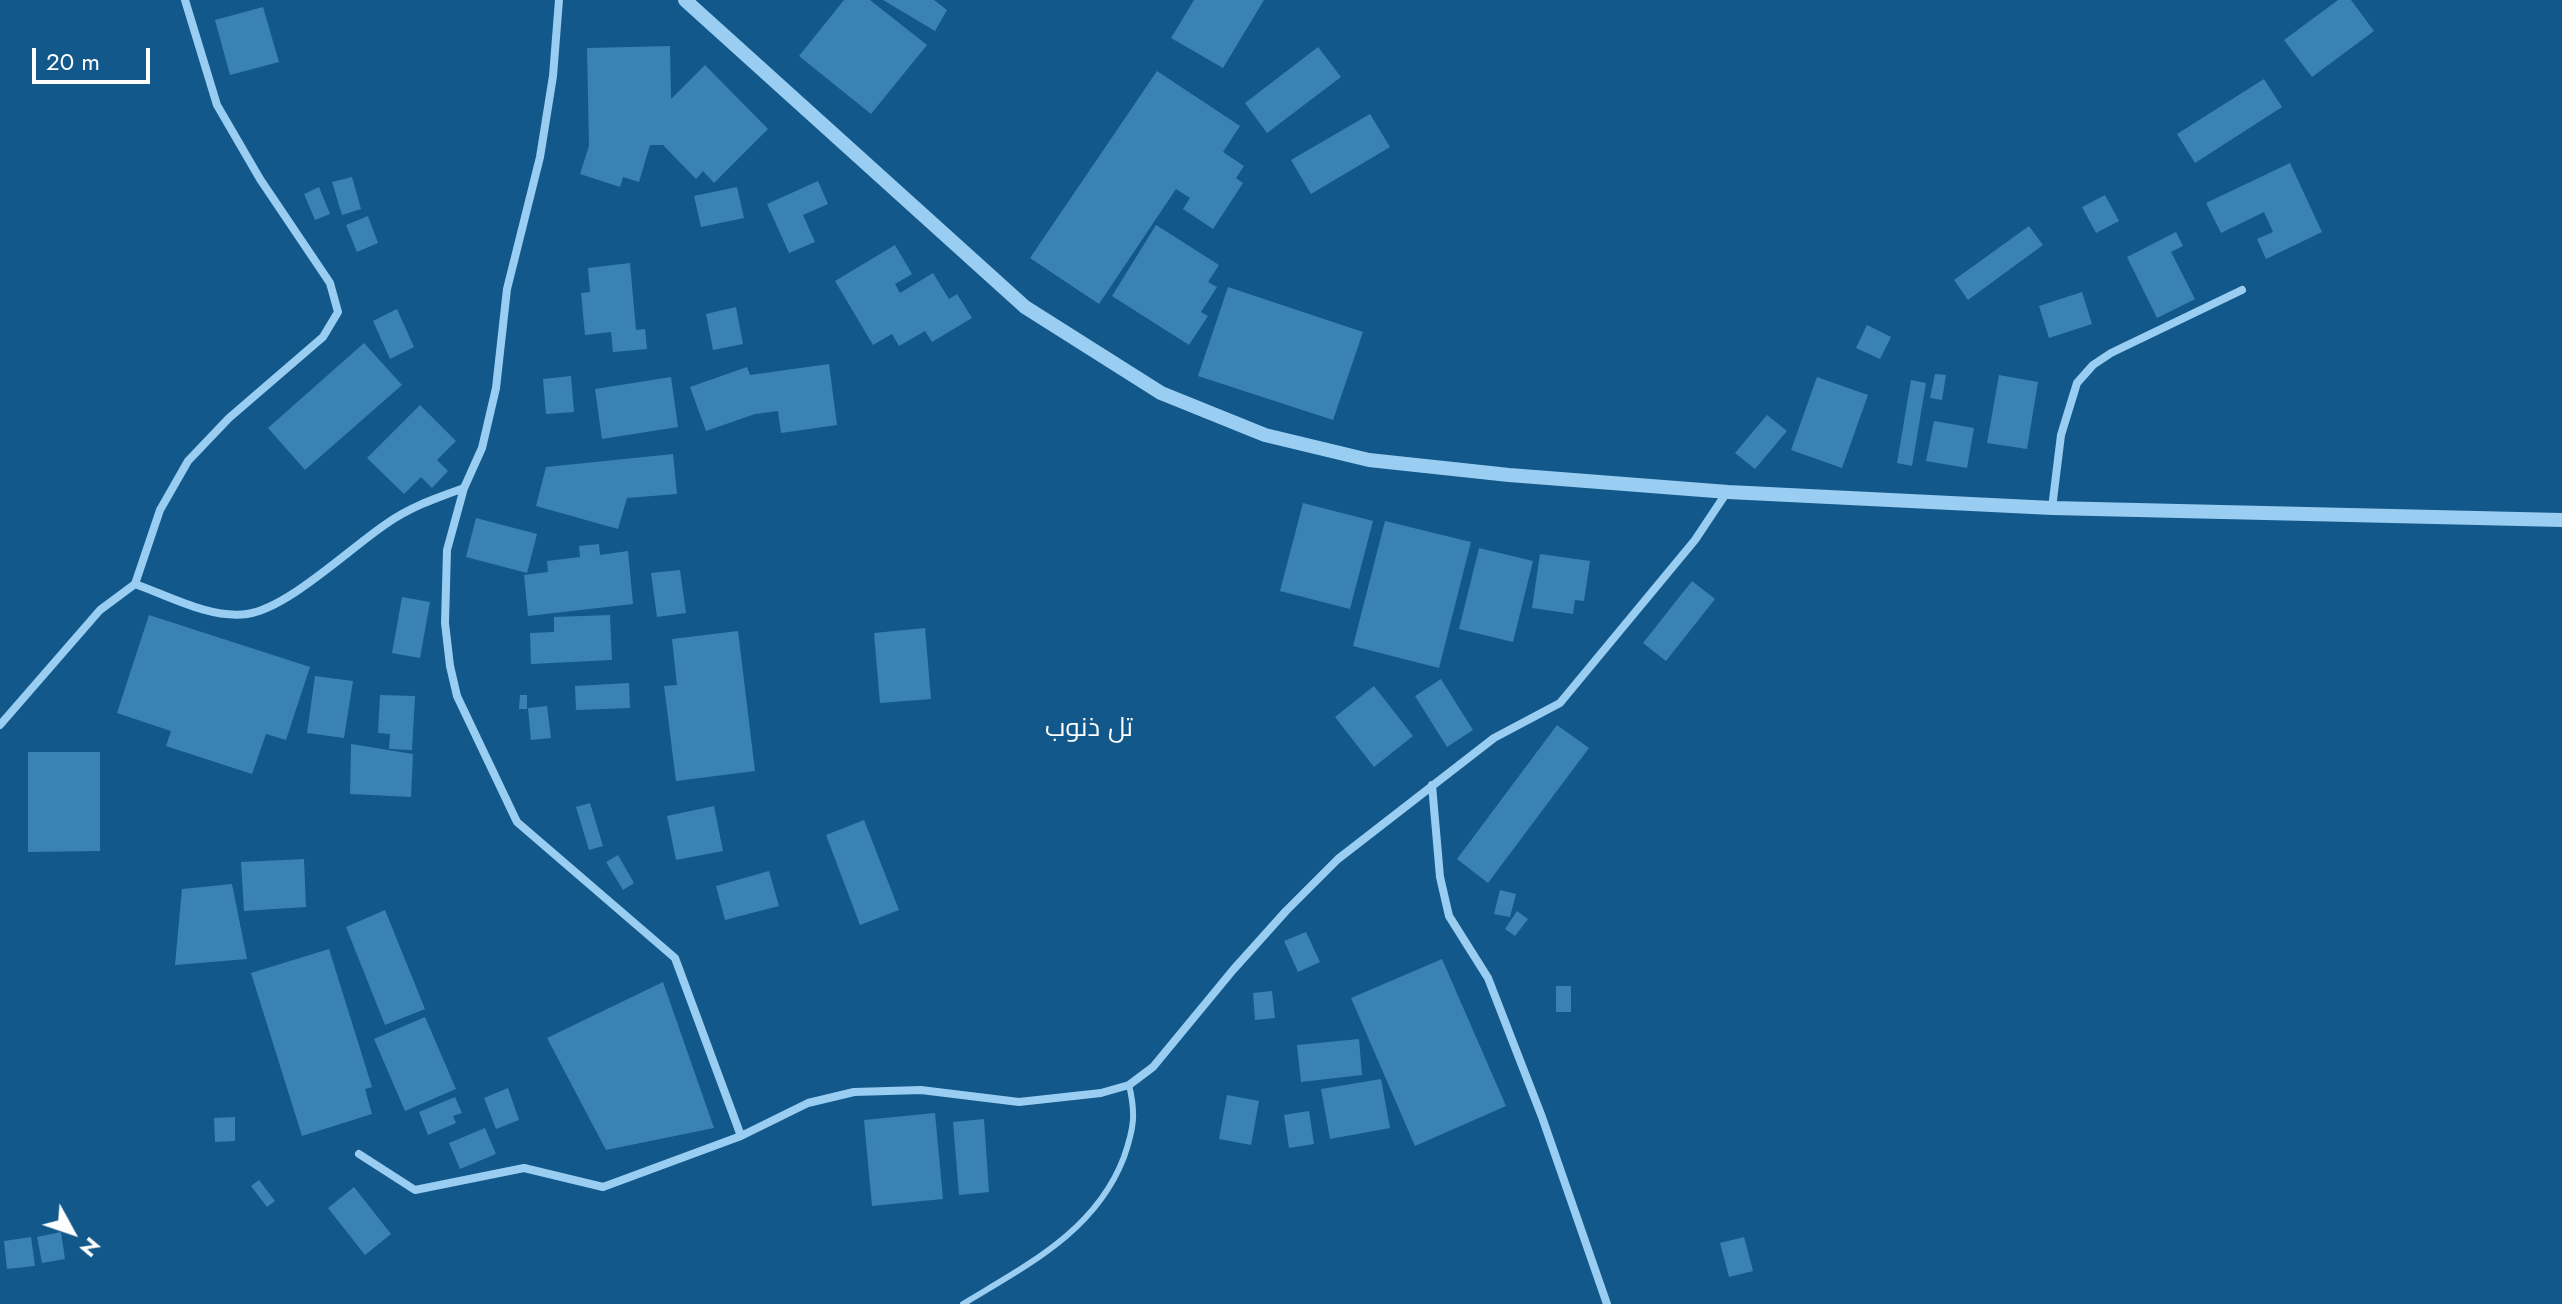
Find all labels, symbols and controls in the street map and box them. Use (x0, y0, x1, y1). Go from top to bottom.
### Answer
scale bar (36, 32, 154, 82)
text: 20 m (46, 44, 100, 79)
district label: تل ذنوب (1045, 714, 1133, 746)
north arrow (32, 1192, 112, 1272)
text: N (73, 1230, 108, 1264)

